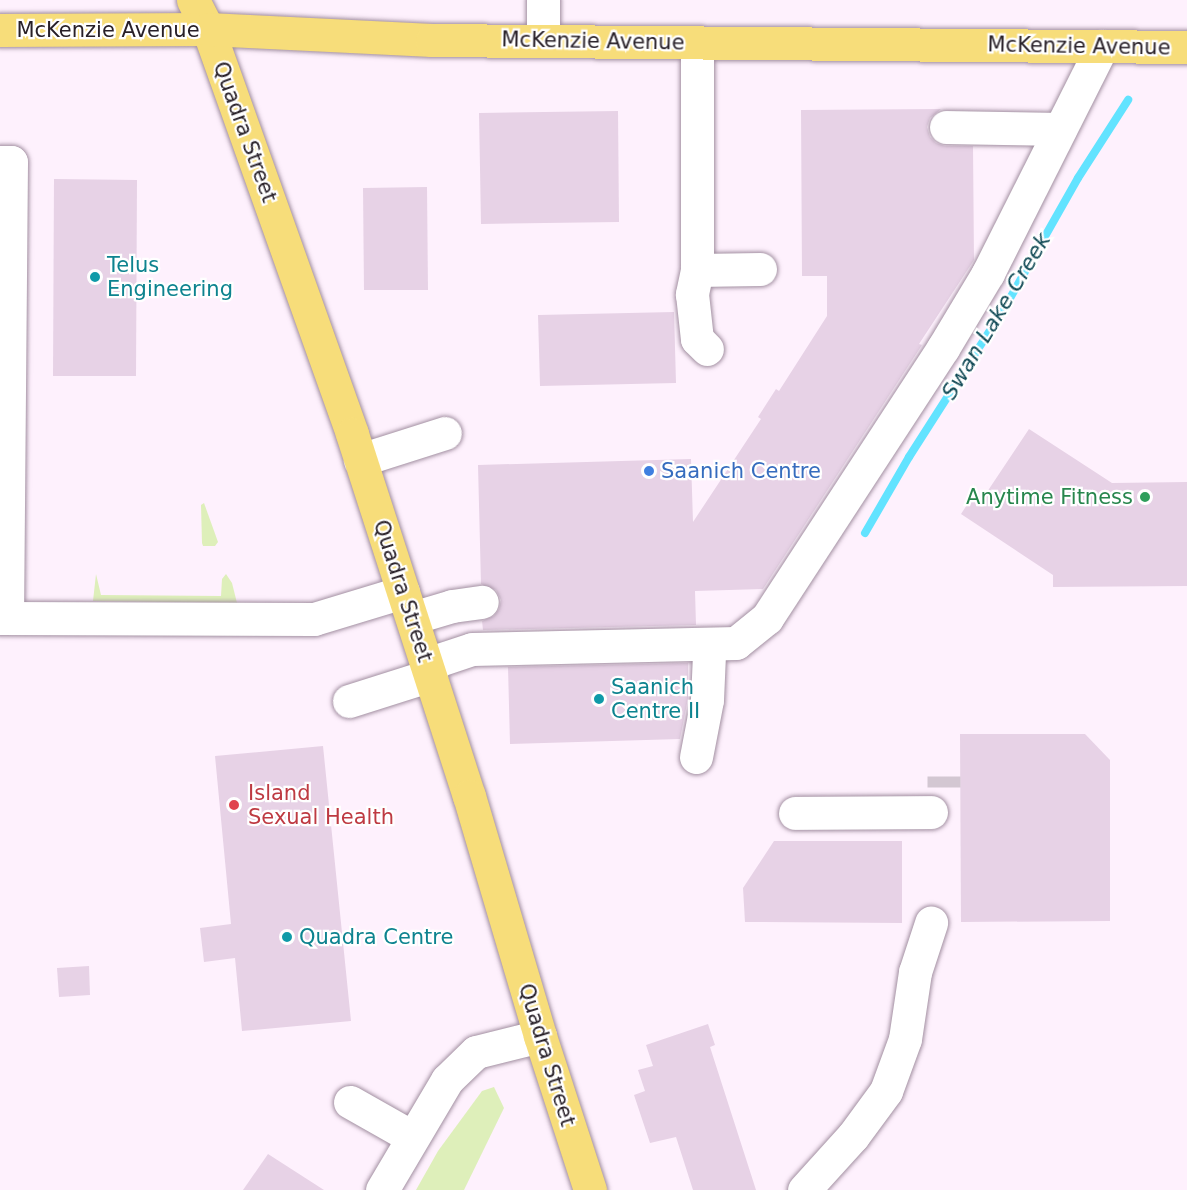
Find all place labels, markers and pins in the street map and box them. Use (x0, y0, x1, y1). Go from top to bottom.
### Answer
place label: Telus Engineering (107, 252, 233, 302)
marker: Telus Engineering (88, 270, 102, 284)
place label: Saanich Centre (661, 458, 821, 484)
marker: Saanich Centre (642, 464, 656, 478)
place label: Anytime Fitness (966, 484, 1133, 510)
marker: Anytime Fitness (1138, 490, 1152, 504)
place label: Saanich Centre II (611, 674, 700, 724)
marker: Saanich Centre II (592, 692, 606, 706)
place label: Island Sexual Health (248, 780, 394, 830)
marker: Island Sexual Health (225, 796, 243, 814)
place label: Quadra Centre (299, 924, 453, 950)
marker: Quadra Centre (280, 930, 294, 944)

